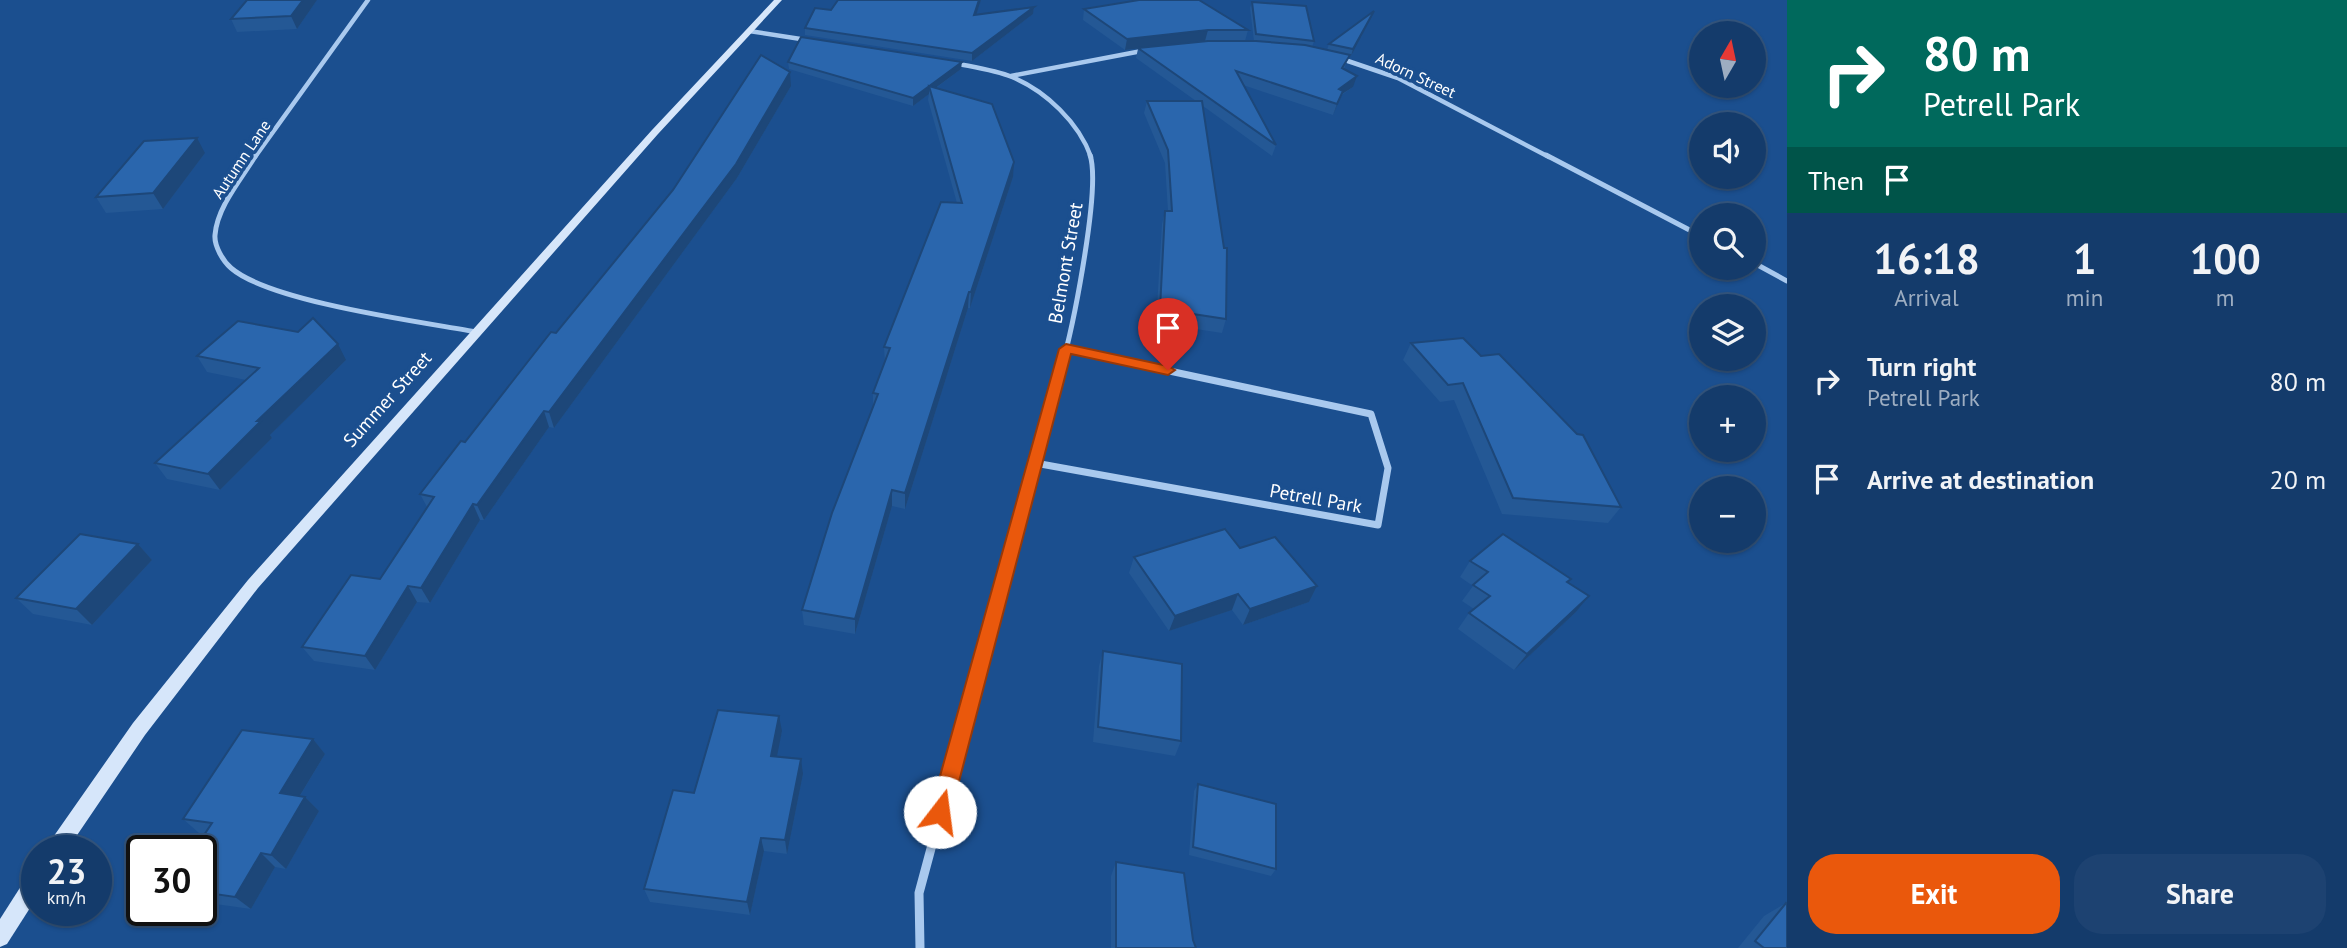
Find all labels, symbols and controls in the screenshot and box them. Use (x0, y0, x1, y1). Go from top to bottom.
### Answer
north arrow (1689, 21, 1766, 98)
map controls (1689, 21, 1766, 553)
text: 80 m (1923, 21, 2030, 85)
icon: right (1808, 28, 1899, 119)
street label: Adorn Street (1373, 48, 1460, 102)
text: Petrell Park (1923, 83, 2080, 125)
button: sound (1689, 112, 1766, 189)
street label: Autumn Lane (207, 116, 275, 202)
icon: arrive (1878, 161, 1916, 199)
text: Then (1808, 164, 1864, 197)
street label: Belmont Street (1043, 200, 1088, 325)
button: search (1689, 203, 1766, 280)
text: 16:18 (1873, 231, 1980, 286)
text: 1 (2073, 231, 2096, 286)
text: 100 (2189, 231, 2261, 286)
text: Arrival (1894, 283, 1959, 312)
text: min (2066, 283, 2103, 312)
text: m (2216, 283, 2234, 312)
button: layers (1689, 294, 1766, 371)
pin (1138, 298, 1198, 370)
icon: arrive (1149, 309, 1187, 347)
street label: Summer Street (338, 346, 437, 452)
text: Turn right (1867, 350, 1976, 383)
icon: right (1808, 362, 1846, 400)
text: 80 m (2270, 365, 2326, 398)
text: Petrell Park (1867, 383, 1980, 412)
button: + (1689, 385, 1766, 462)
icon: arrive (1808, 460, 1846, 498)
text: Arrive at destination (1867, 463, 2094, 496)
text: 20 m (2270, 463, 2326, 496)
button: − (1689, 476, 1766, 553)
street label: Petrell Park (1268, 478, 1364, 518)
position arrow (903, 775, 977, 849)
speed limit sign: 30 (126, 835, 217, 926)
text: 23 (47, 848, 86, 894)
button: Exit (1808, 854, 2060, 934)
button: Share (2074, 854, 2326, 934)
text: km/h (47, 886, 86, 909)

